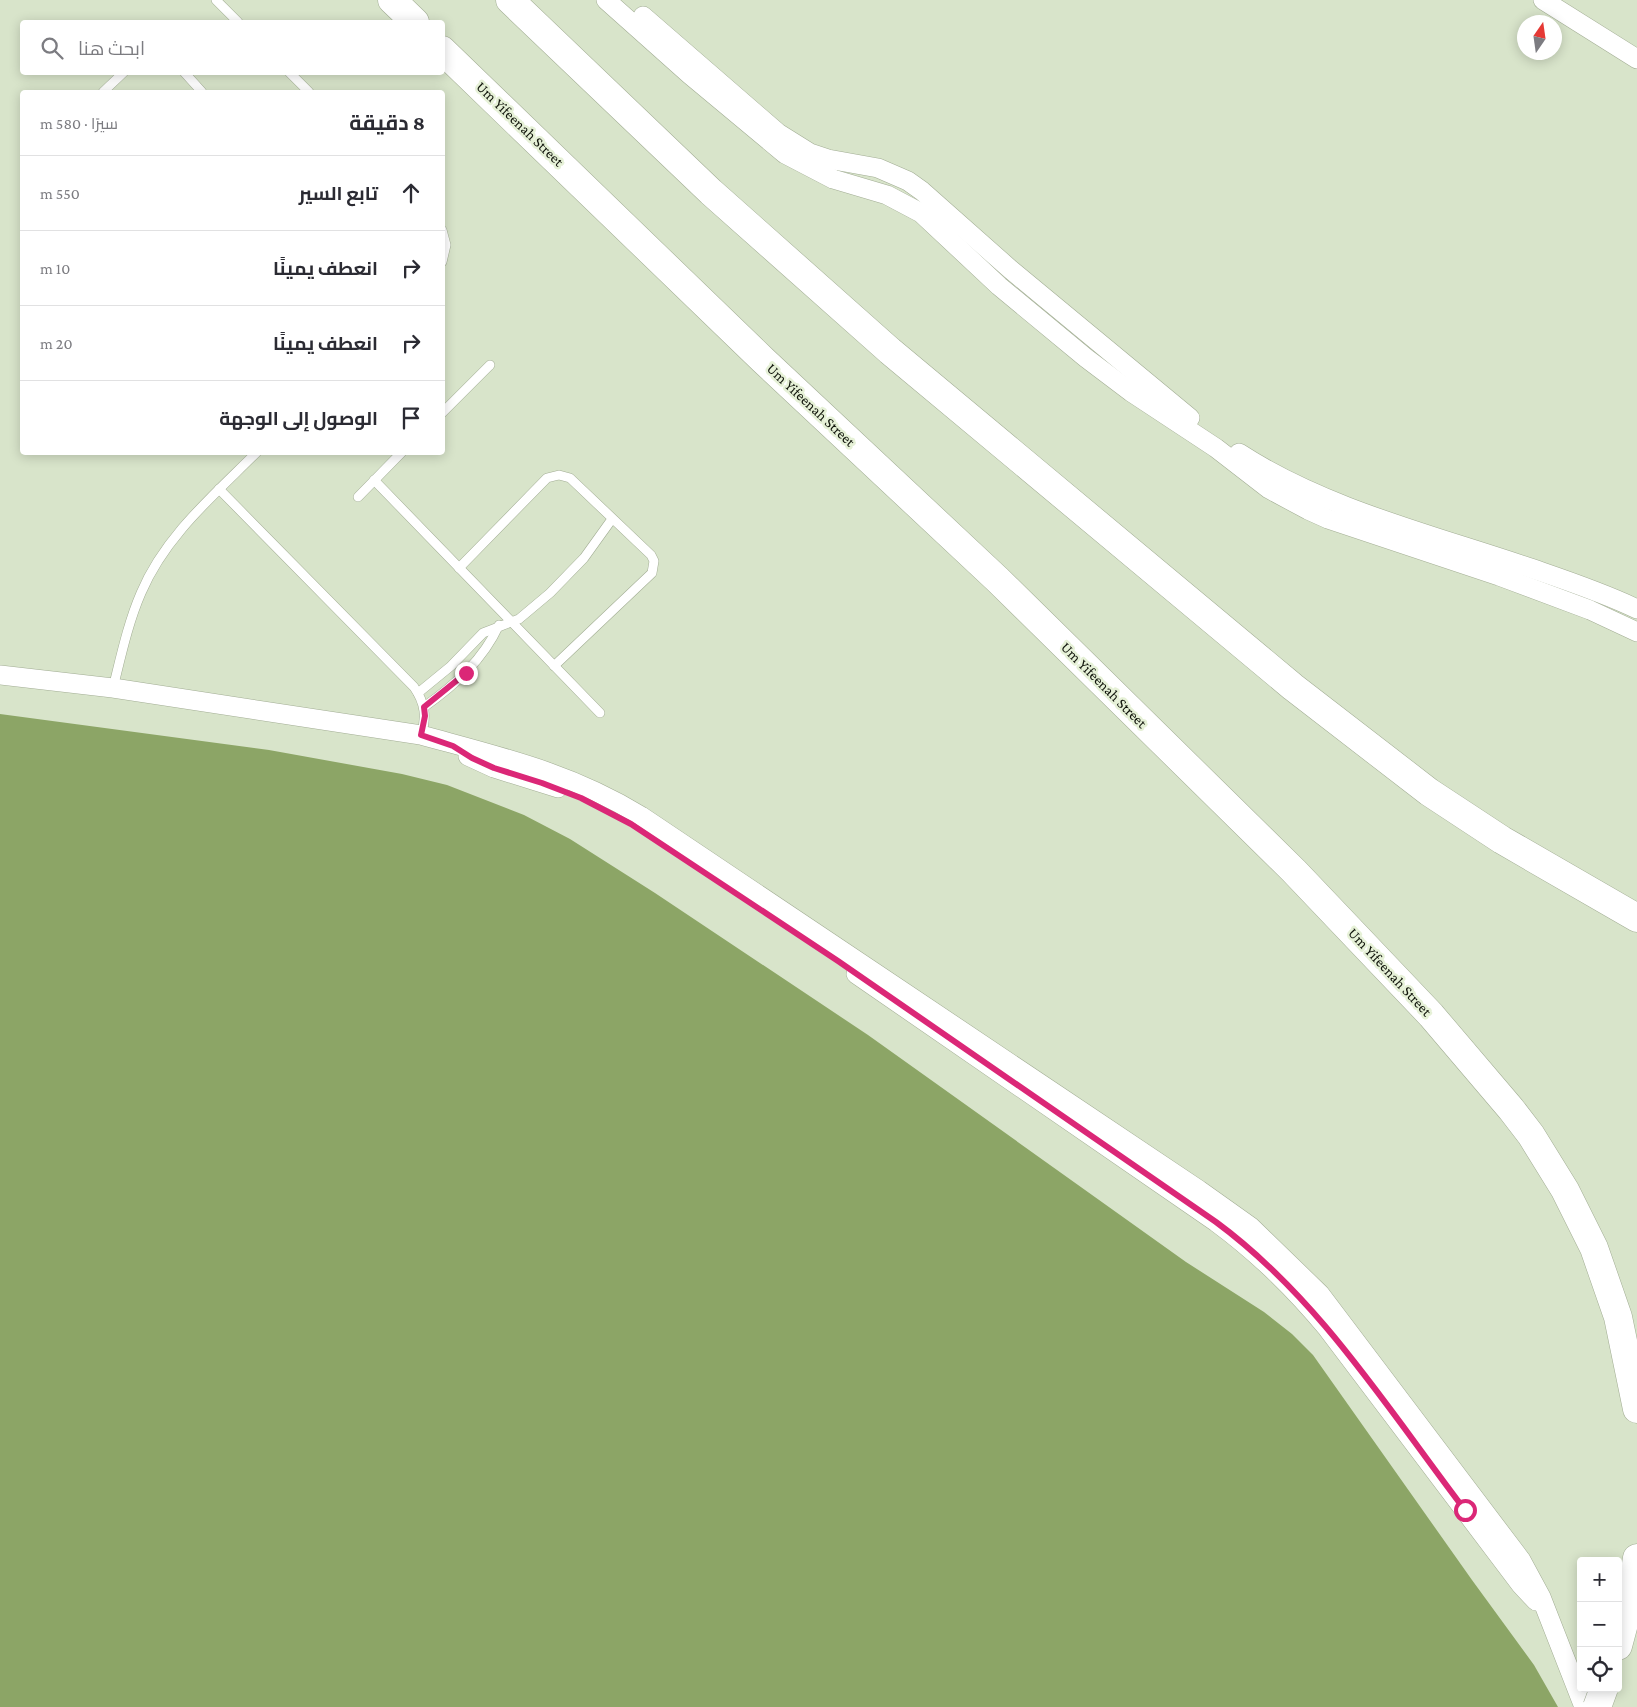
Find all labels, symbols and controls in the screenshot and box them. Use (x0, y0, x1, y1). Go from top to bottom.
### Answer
north arrow (1517, 15, 1562, 60)
search box (20, 20, 445, 75)
icon: search (38, 34, 66, 62)
text: ابحث هنا (78, 38, 145, 59)
street label: Um Yifeenah Street (473, 78, 567, 170)
text: 8 دقيقة (349, 111, 425, 135)
text: سيرًا · 580 m (40, 115, 118, 132)
icon: ahead (397, 179, 425, 207)
text: تابع السير (299, 183, 378, 204)
text: 550 m (40, 185, 80, 202)
icon: right (397, 254, 425, 282)
text: انعطف يمينًا (273, 258, 378, 279)
text: 10 m (40, 260, 70, 277)
icon: right (397, 329, 425, 357)
text: انعطف يمينًا (273, 333, 378, 354)
text: 20 m (40, 335, 73, 352)
street label: Um Yifeenah Street (764, 360, 859, 451)
icon: arrive (397, 404, 425, 432)
text: الوصول إلى الوجهة (219, 408, 378, 429)
street label: Um Yifeenah Street (1058, 639, 1151, 732)
route end (455, 662, 478, 685)
street label: Um Yifeenah Street (1345, 925, 1436, 1020)
route start (1454, 1499, 1477, 1522)
map controls (1577, 1557, 1622, 1692)
button: + (1577, 1557, 1622, 1602)
button: − (1577, 1602, 1622, 1647)
button: locate (1577, 1647, 1622, 1692)

